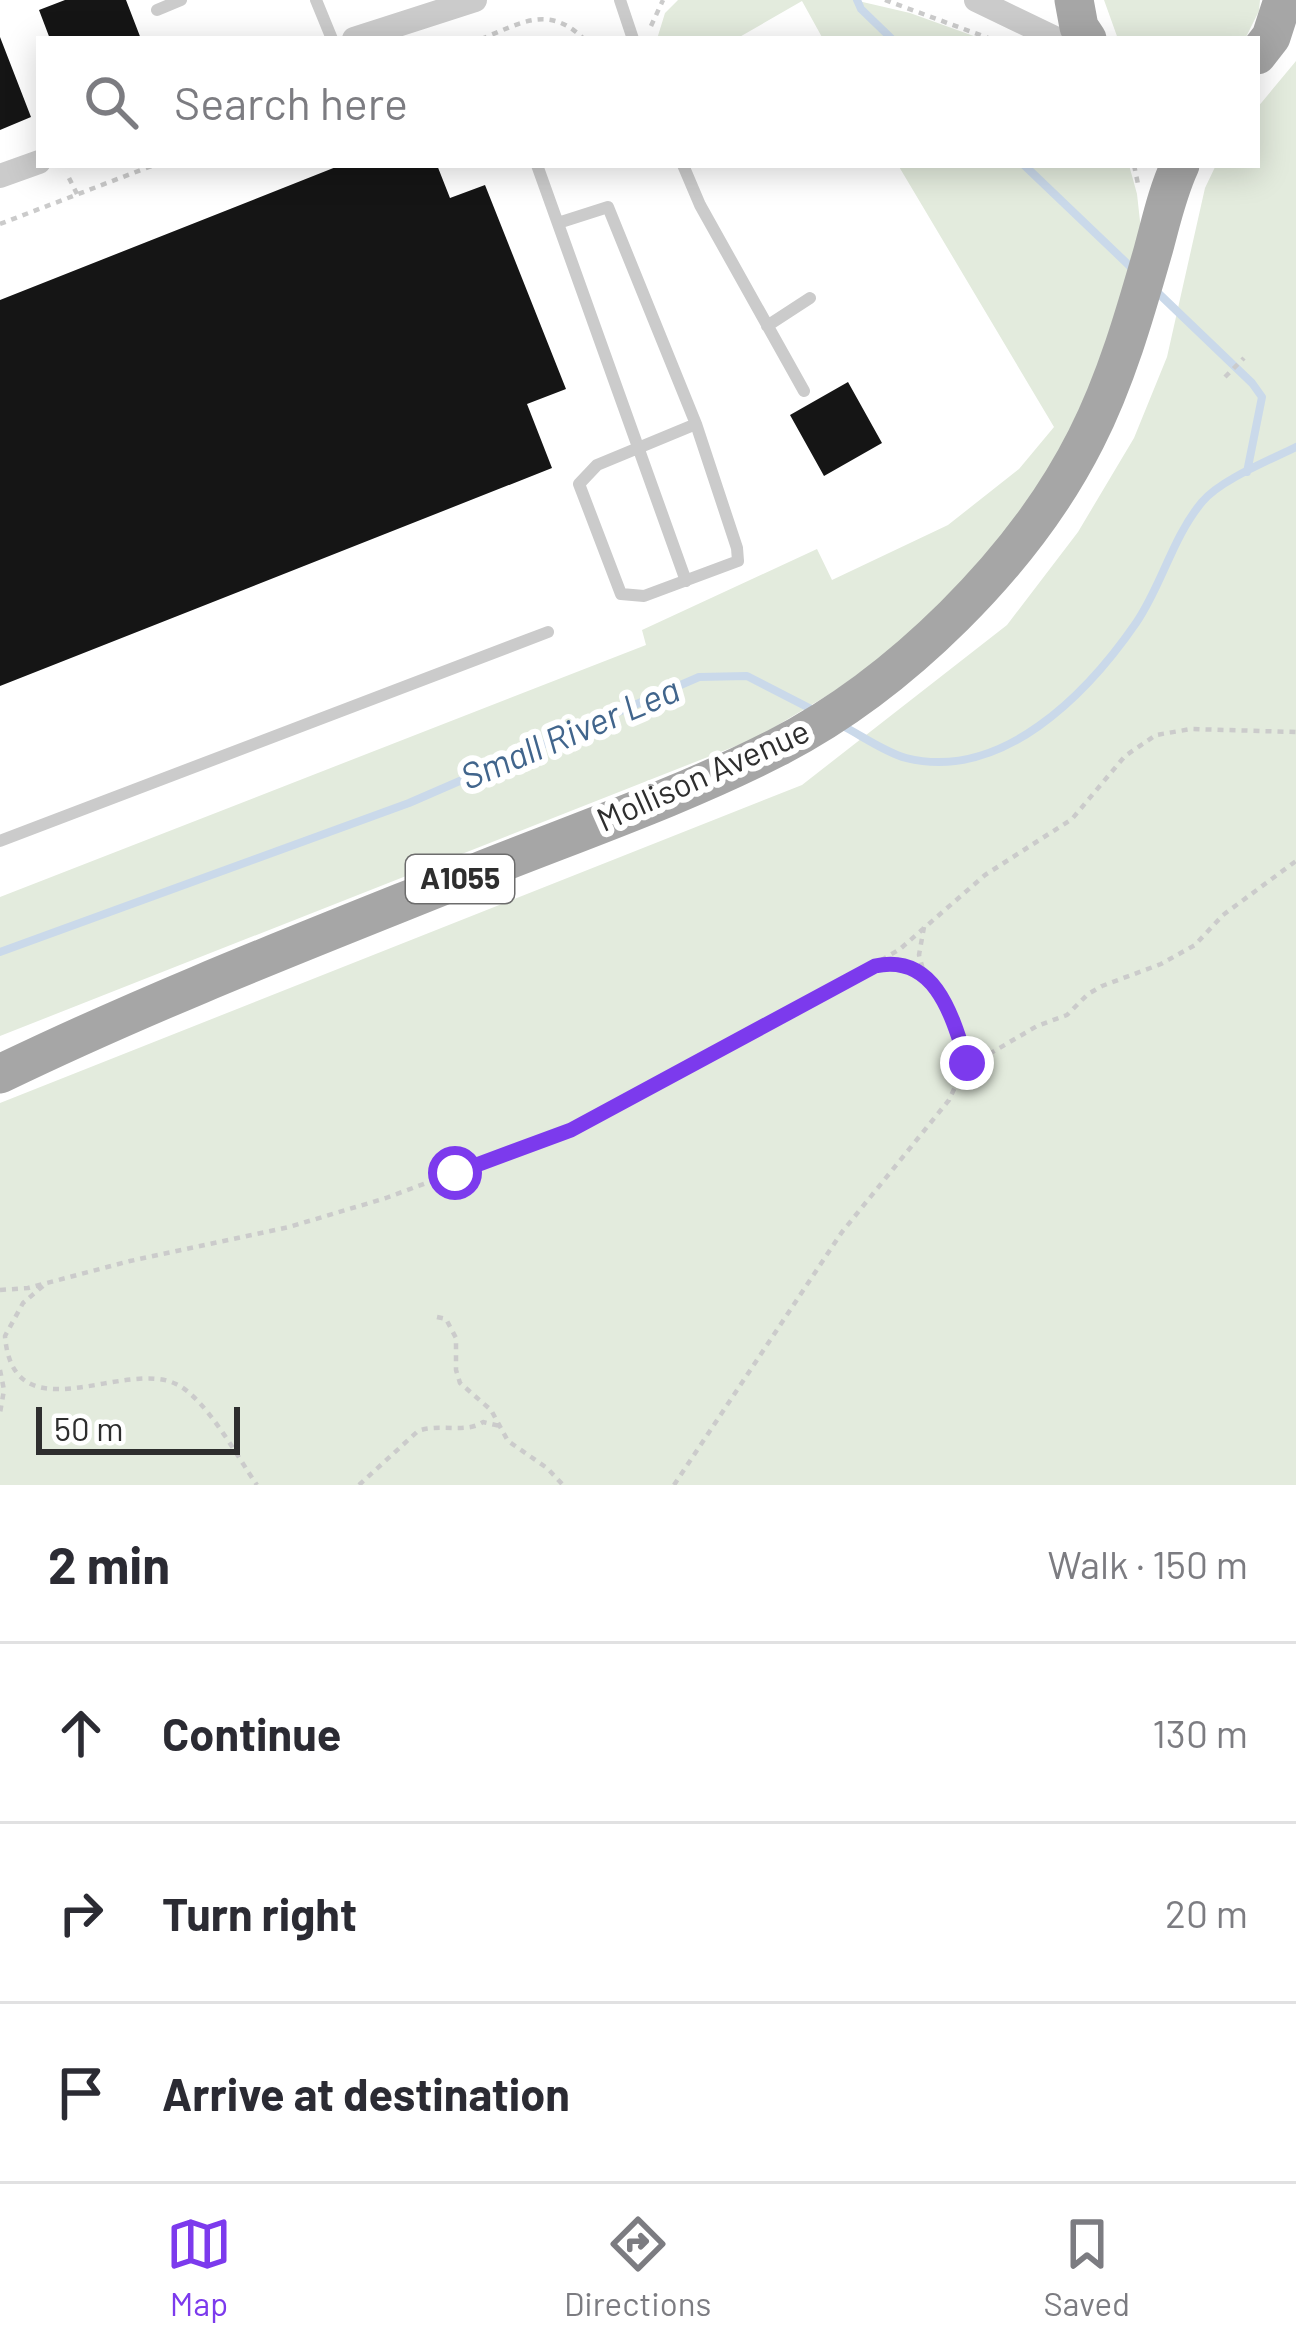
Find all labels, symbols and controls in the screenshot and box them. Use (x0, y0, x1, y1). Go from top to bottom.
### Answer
search box (36, 36, 1260, 168)
icon: search (78, 69, 144, 135)
text: Search here (174, 75, 408, 129)
water label: Small River Lea (454, 666, 685, 797)
street label: Mollison Avenue (590, 709, 815, 839)
road number: A1055 (406, 855, 514, 903)
route end (940, 1036, 994, 1090)
route start (428, 1146, 482, 1200)
scale bar (36, 1401, 240, 1454)
text: 50 m (54, 1408, 124, 1448)
text: 2 min (48, 1533, 170, 1594)
text: Walk · 150 m (1048, 1540, 1248, 1587)
icon: ahead (48, 1700, 114, 1766)
text: Continue (162, 1706, 341, 1760)
text: 130 m (1152, 1709, 1248, 1756)
icon: right (48, 1880, 114, 1946)
text: Turn right (162, 1886, 357, 1940)
text: 20 m (1165, 1889, 1248, 1936)
icon: arrive (48, 2060, 114, 2126)
text: Arrive at destination (162, 2066, 570, 2120)
tab: Map (166, 2211, 232, 2323)
tab: Directions (564, 2211, 711, 2323)
tab: Saved (1043, 2211, 1130, 2323)

